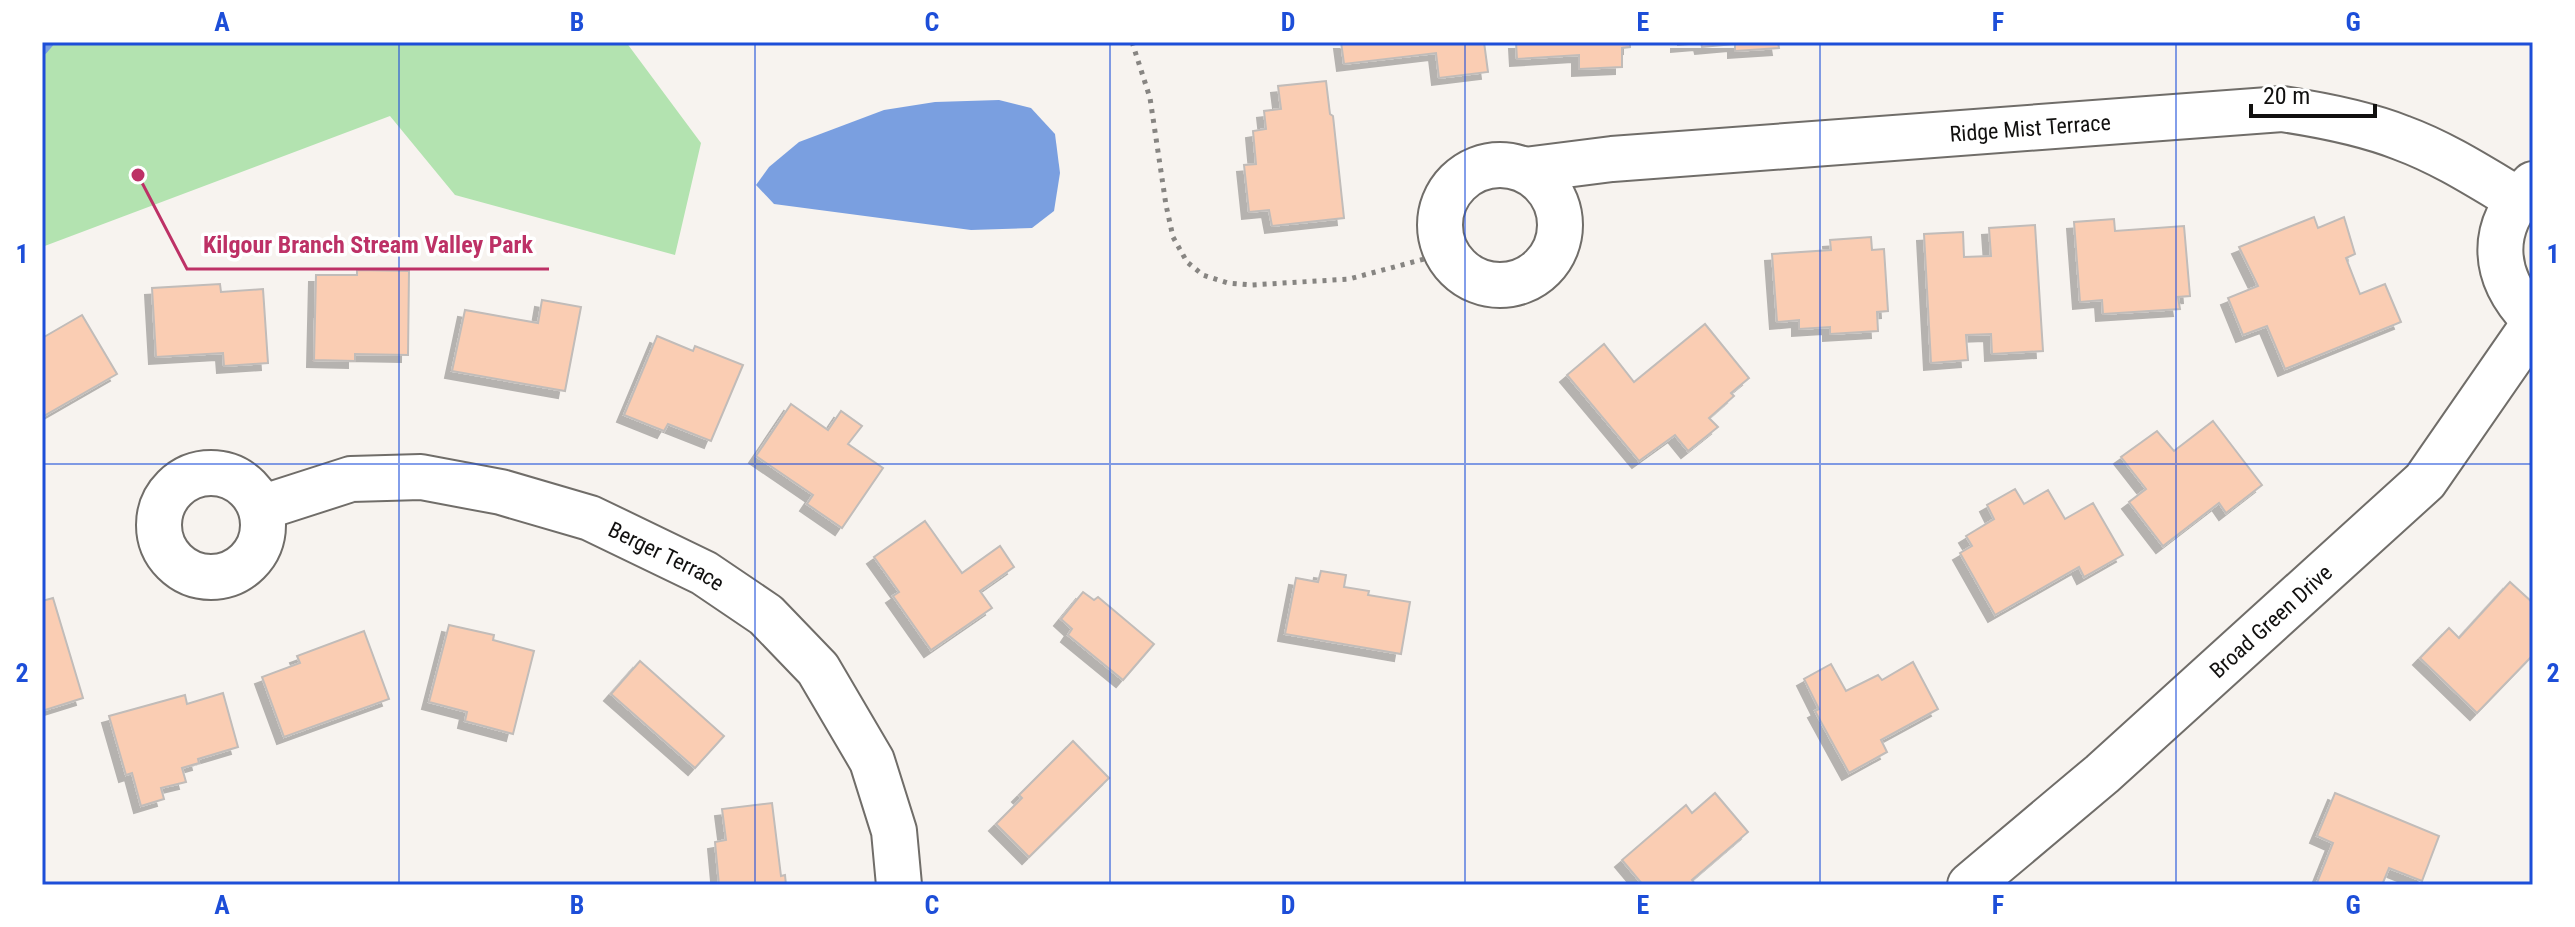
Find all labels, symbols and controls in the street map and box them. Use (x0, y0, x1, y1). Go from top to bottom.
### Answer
text: A (214, 7, 230, 37)
text: B (570, 7, 584, 37)
text: C (925, 7, 940, 37)
text: D (1281, 7, 1295, 37)
text: E (1637, 7, 1650, 37)
text: F (1992, 7, 2004, 37)
text: G (2345, 7, 2361, 37)
scale bar (2251, 68, 2375, 118)
text: 20 m (2263, 82, 2310, 110)
street label: Ridge Mist Terrace (1949, 109, 2112, 146)
callout: Kilgour Branch Stream Valley Park (187, 221, 549, 269)
text: Kilgour Branch Stream Valley Park (203, 231, 533, 259)
text: 1 (15, 239, 29, 269)
text: 1 (2546, 239, 2560, 269)
street label: Berger Terrace (605, 516, 729, 596)
street label: Broad Green Drive (2204, 560, 2337, 683)
text: 2 (15, 658, 29, 688)
text: 2 (2546, 658, 2560, 688)
text: A (214, 890, 230, 920)
text: B (570, 890, 584, 920)
text: C (925, 890, 940, 920)
text: D (1281, 890, 1295, 920)
text: E (1637, 890, 1650, 920)
text: F (1992, 890, 2004, 920)
text: G (2345, 890, 2361, 920)

